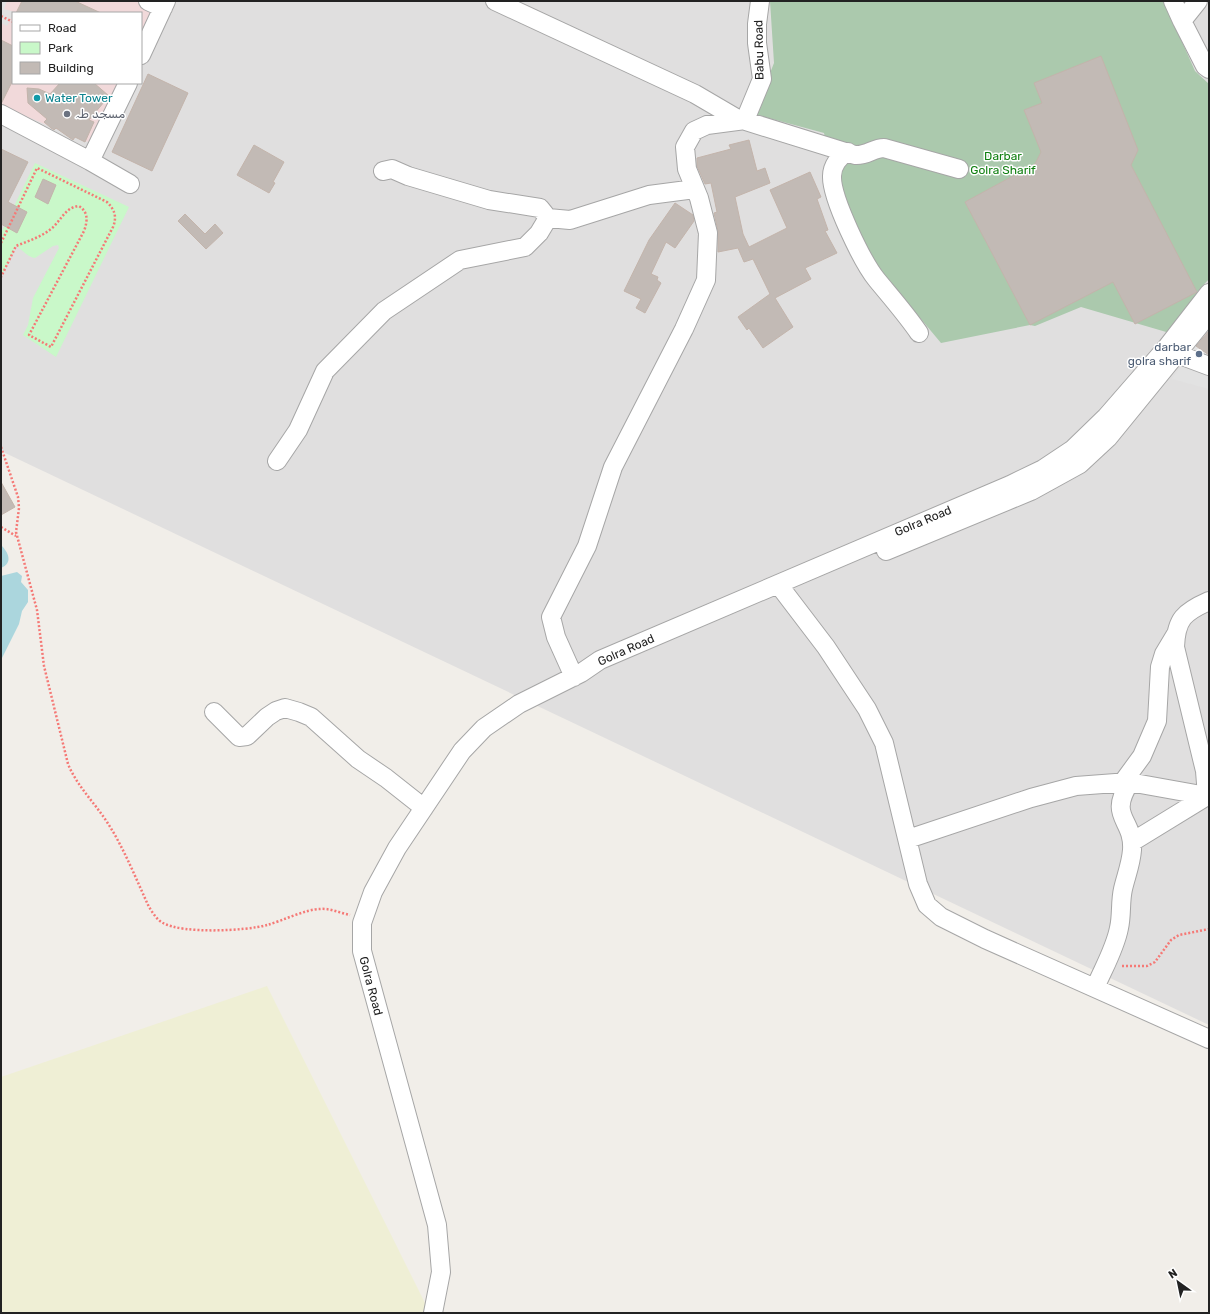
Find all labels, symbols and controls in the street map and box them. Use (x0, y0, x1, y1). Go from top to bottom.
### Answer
legend (12, 12, 142, 84)
street label: Babu Road (751, 20, 767, 80)
text: Road (48, 21, 76, 35)
text: Park (48, 41, 74, 55)
text: Building (48, 61, 94, 75)
place label: Water Tower (45, 91, 113, 105)
marker: Water Tower (32, 93, 42, 103)
place label: مسجد طہ (75, 107, 125, 121)
marker: مسجد طہ (62, 109, 72, 119)
park label: Darbar Golra Sharif (970, 149, 1036, 177)
place label: darbar golra sharif (1128, 340, 1191, 368)
marker: darbar golra sharif (1194, 349, 1204, 359)
street label: Golra Road (892, 503, 954, 539)
street label: Golra Road (596, 631, 656, 669)
street label: Golra Road (356, 955, 386, 1017)
north arrow (1158, 1262, 1198, 1302)
text: N (1166, 1266, 1180, 1282)

